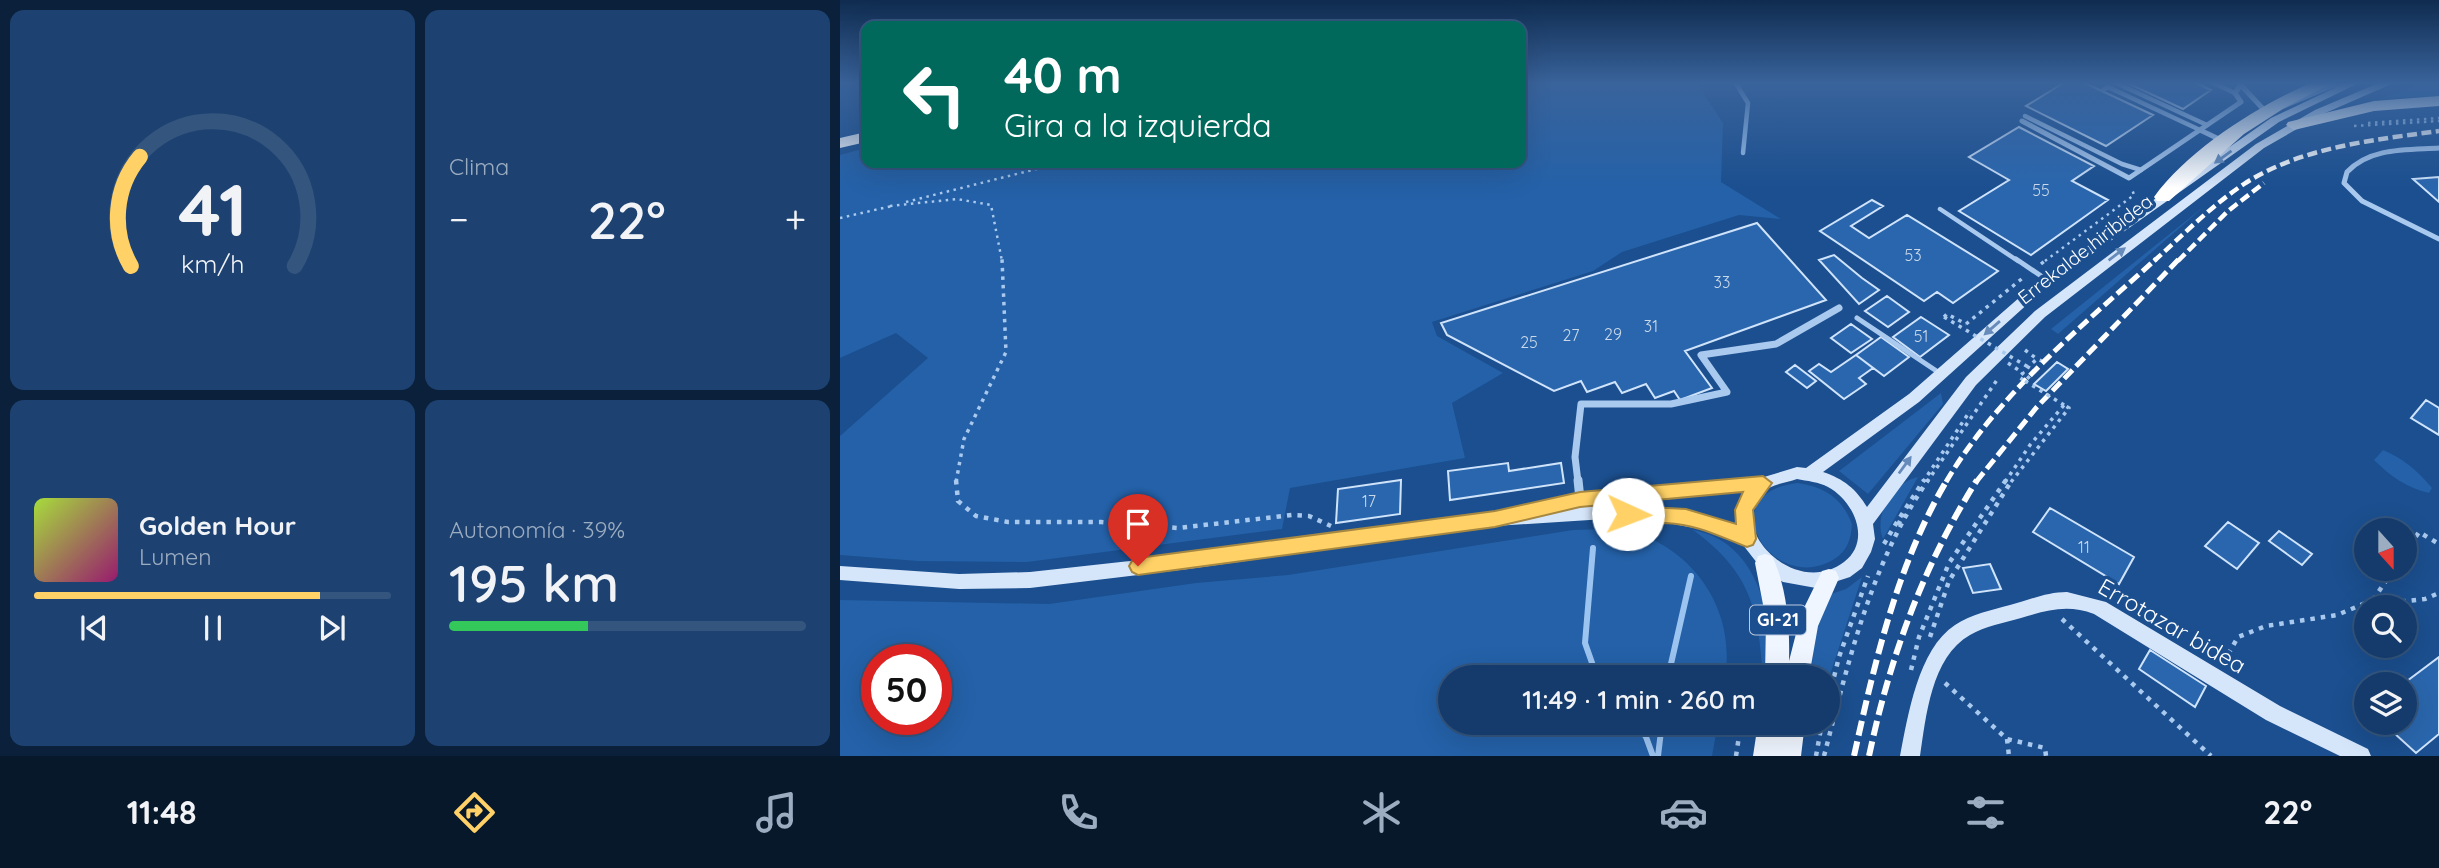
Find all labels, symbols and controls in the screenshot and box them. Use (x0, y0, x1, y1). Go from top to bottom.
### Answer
text: 40 m (1004, 44, 1122, 105)
icon: left (889, 49, 980, 140)
text: Gira a la izquierda (1004, 105, 1272, 145)
one-way arrow (2213, 150, 2232, 164)
text: Clima (449, 152, 509, 181)
text: 41 (178, 163, 247, 254)
house number: 55 (2032, 180, 2050, 200)
text: 22° (588, 187, 666, 252)
street label: Errekalde hiribidea (2013, 189, 2157, 309)
text: − (449, 195, 469, 243)
text: + (785, 195, 806, 243)
house number: 53 (1904, 245, 1922, 265)
one-way arrow (2108, 247, 2126, 261)
text: km/h (181, 248, 244, 279)
house number: 33 (1714, 272, 1730, 292)
house number: 31 (1644, 316, 1658, 336)
one-way arrow (1983, 320, 2001, 336)
house number: 29 (1604, 324, 1622, 344)
house number: 27 (1563, 325, 1579, 345)
house number: 51 (1914, 326, 1928, 346)
house number: 25 (1520, 332, 1538, 352)
one-way arrow (1898, 456, 1912, 474)
position arrow (1591, 477, 1665, 551)
house number: 17 (1362, 491, 1376, 511)
pin (1108, 494, 1168, 566)
icon: arrive (1119, 505, 1157, 543)
text: Golden Hour (139, 509, 296, 542)
text: Autonomía · 39% (449, 515, 625, 544)
north arrow (2354, 518, 2417, 581)
map controls (2354, 518, 2417, 735)
house number: 11 (2078, 537, 2090, 557)
text: Lumen (139, 542, 212, 571)
text: 195 km (449, 550, 619, 615)
street label: Errotazar bidea (2093, 572, 2251, 680)
button: search (2354, 595, 2417, 658)
road number: GI-21 (1750, 606, 1806, 634)
icon: previous (75, 609, 113, 647)
icon: pause (194, 609, 232, 647)
icon: next (313, 609, 351, 647)
speed limit sign: 50 (861, 644, 952, 735)
button: layers (2354, 672, 2417, 735)
text: 11:49 · 1 min · 260 m (1522, 683, 1756, 716)
icon: directions (450, 788, 499, 837)
icon: music (752, 788, 801, 837)
icon: phone (1054, 788, 1103, 837)
icon: climate (1357, 788, 1406, 837)
icon: car (1659, 788, 1708, 837)
icon: filters (1961, 788, 2010, 837)
text: 11:48 (127, 792, 197, 832)
text: 22° (2263, 792, 2312, 832)

